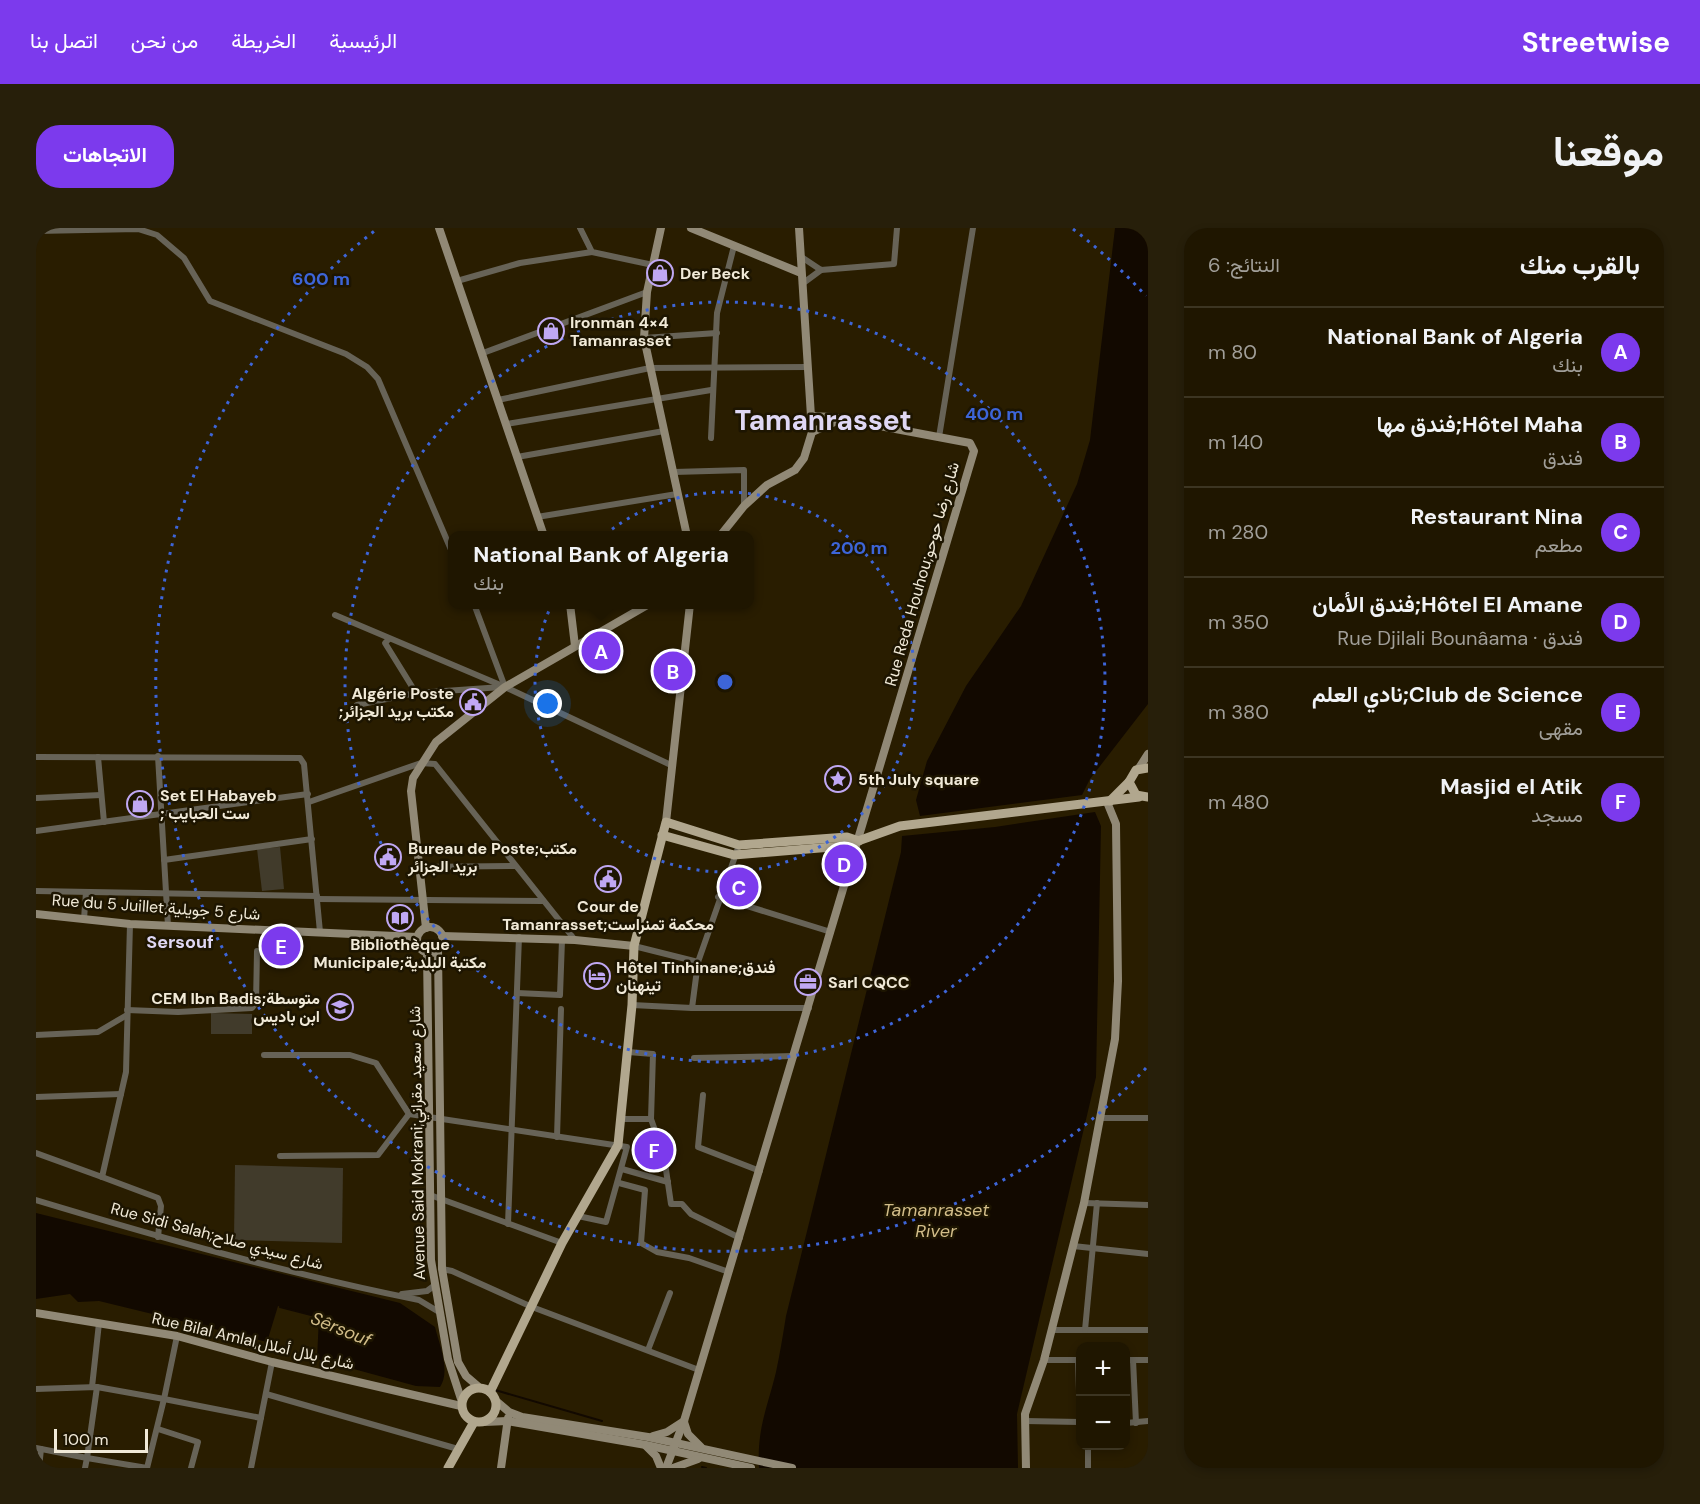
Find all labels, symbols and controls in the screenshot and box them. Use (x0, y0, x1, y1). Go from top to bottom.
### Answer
text: Streetwise (1522, 24, 1670, 61)
text: اتصل بنا (30, 27, 98, 55)
text: من نحن (131, 27, 198, 55)
text: الخريطة (231, 27, 296, 55)
text: الرئيسية (329, 27, 397, 55)
text: موقعنا (1553, 124, 1664, 179)
button: الاتجاهات (36, 125, 174, 188)
text: بالقرب منك (1520, 248, 1640, 282)
text: النتائج: 6 (1208, 252, 1280, 278)
shop icon: Der Beck (645, 258, 675, 288)
place label: Der Beck (680, 263, 751, 284)
text: 600 m (292, 267, 350, 291)
place label: Ironman 4×4 Tamanrasset (570, 312, 671, 351)
shop icon: Ironman 4×4 Tamanrasset (536, 316, 566, 346)
text: National Bank of Algeria (1327, 322, 1583, 351)
text: 80 m (1208, 339, 1257, 365)
text: A (1613, 339, 1628, 365)
text: بنك (1552, 352, 1583, 378)
district label: Tamanrasset (734, 402, 912, 439)
text: 400 m (965, 402, 1023, 426)
text: Hôtel Maha;فندق مها (1376, 410, 1583, 439)
text: 140 m (1208, 429, 1263, 455)
text: B (1614, 429, 1627, 455)
text: فندق (1543, 445, 1583, 471)
street label: Rue Reda Houhou;شارع رضا حوحو (880, 459, 965, 689)
text: Restaurant Nina (1410, 502, 1583, 531)
text: 280 m (1208, 519, 1268, 545)
text: C (1613, 519, 1628, 545)
popup (448, 531, 754, 609)
text: مطعم (1535, 532, 1583, 558)
text: 200 m (831, 536, 887, 560)
text: National Bank of Algeria (473, 540, 729, 569)
text: بنك (473, 570, 504, 596)
text: Hôtel El Amane;فندق الأمان (1312, 590, 1583, 619)
text: 350 m (1208, 609, 1269, 635)
text: D (1613, 609, 1628, 635)
text: فندق · Rue Djilali Bounâama (1337, 625, 1583, 651)
pin: A (582, 628, 620, 674)
pin: B (654, 648, 692, 694)
centre of rings (715, 672, 735, 692)
text: Club de Science;نادي العلم (1312, 680, 1583, 709)
place label: Algérie Poste ;مكتب بريد الجزائر (339, 683, 454, 722)
public building icon: Algérie Poste ;مكتب بريد الجزائر (458, 687, 488, 717)
your location (533, 689, 562, 718)
text: 380 m (1208, 699, 1269, 725)
text: E (1615, 699, 1626, 725)
text: مقهى (1539, 715, 1583, 741)
place icon: 5th July square (823, 764, 853, 794)
place label: 5th July square (858, 769, 979, 790)
text: Masjid el Atik (1440, 772, 1583, 801)
place label: Set El Habayeb ; ست الحبايب (160, 785, 277, 824)
shop icon: Set El Habayeb ; ست الحبايب (125, 789, 155, 819)
text: 480 m (1208, 789, 1269, 815)
text: F (1615, 789, 1626, 815)
text: مسجد (1531, 802, 1583, 828)
place label: Bureau de Poste;مكتب بريد الجزائر (407, 838, 577, 877)
public building icon: Bureau de Poste;مكتب بريد الجزائر (373, 842, 403, 872)
pin: D (824, 842, 864, 886)
public building icon: Cour de Tamanrasset;محكمة تمنراست (593, 864, 623, 894)
pin: C (720, 864, 758, 910)
street label: Rue du 5 Juillet,شارع 5 جويلية (51, 889, 261, 926)
place label: Cour de Tamanrasset;محكمة تمنراست (502, 896, 714, 935)
library icon: Bibliothèque Municipale;مكتبة البلدية (385, 903, 415, 933)
pin: E (262, 924, 300, 968)
district label: Sersouf (146, 930, 214, 954)
place label: Bibliothèque Municipale;مكتبة البلدية (314, 934, 487, 973)
place label: Hôtel Tinhinane;فندق تينهنان (616, 957, 775, 996)
hotel icon: Hôtel Tinhinane;فندق تينهنان (582, 961, 612, 991)
office icon: Sarl CQCC (793, 967, 823, 997)
place label: Sarl CQCC (828, 972, 910, 993)
place label: CEM Ibn Badis;متوسطة ابن باديس (151, 988, 320, 1027)
school or university icon: CEM Ibn Badis;متوسطة ابن باديس (325, 992, 355, 1022)
street label: Avenue Said Mokrani;شارع سعيد مقراني (404, 1006, 433, 1280)
pin: F (634, 1128, 674, 1172)
street label: Rue Sidi Salah;شارع سيدي صلاح (108, 1198, 325, 1277)
water label: Tamanrasset River (883, 1198, 990, 1243)
water label: Sêrsouf (307, 1306, 376, 1352)
street label: Rue Bilal Amlal,شارع بلال أملال (150, 1308, 356, 1375)
map controls (1076, 1342, 1130, 1450)
button: + (1076, 1342, 1130, 1396)
button: − (1076, 1396, 1130, 1450)
scale bar (54, 1426, 148, 1454)
text: 100 m (63, 1429, 108, 1450)

